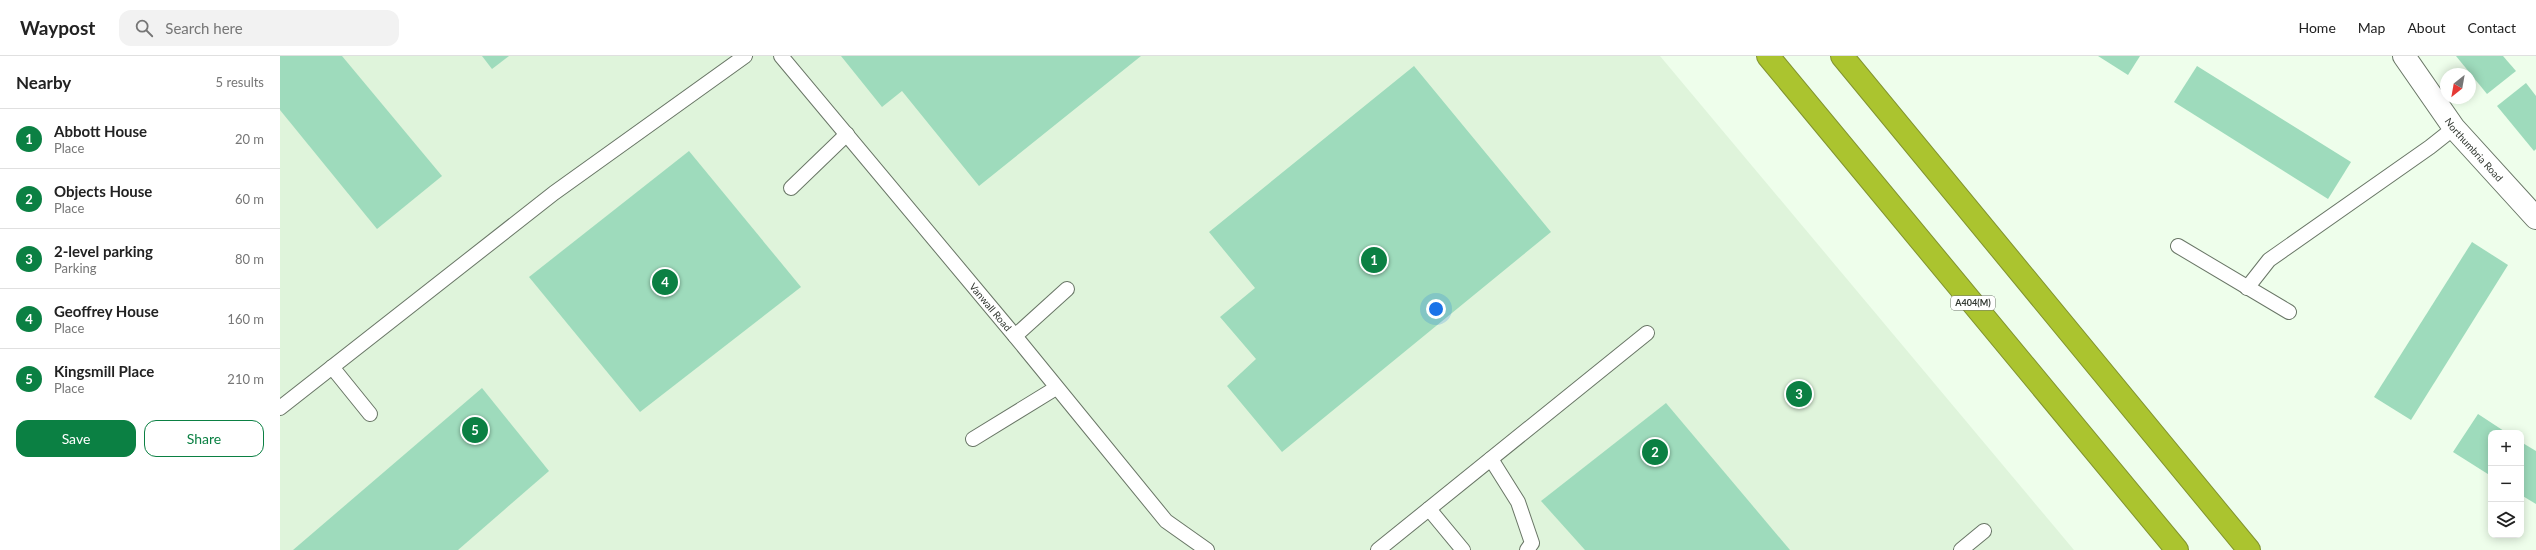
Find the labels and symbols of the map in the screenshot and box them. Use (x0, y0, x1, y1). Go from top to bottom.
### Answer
north arrow (2440, 68, 2476, 104)
street label: Northumbria Road (2443, 115, 2506, 184)
pin: 1 (1361, 245, 1387, 275)
pin: 4 (652, 267, 678, 297)
street label: Vanwall Road (967, 280, 1014, 333)
road number: A404(M) (1951, 296, 1995, 310)
your location (1426, 299, 1446, 319)
pin: 3 (1786, 379, 1812, 409)
pin: 5 (462, 415, 488, 445)
pin: 2 (1642, 437, 1668, 467)

